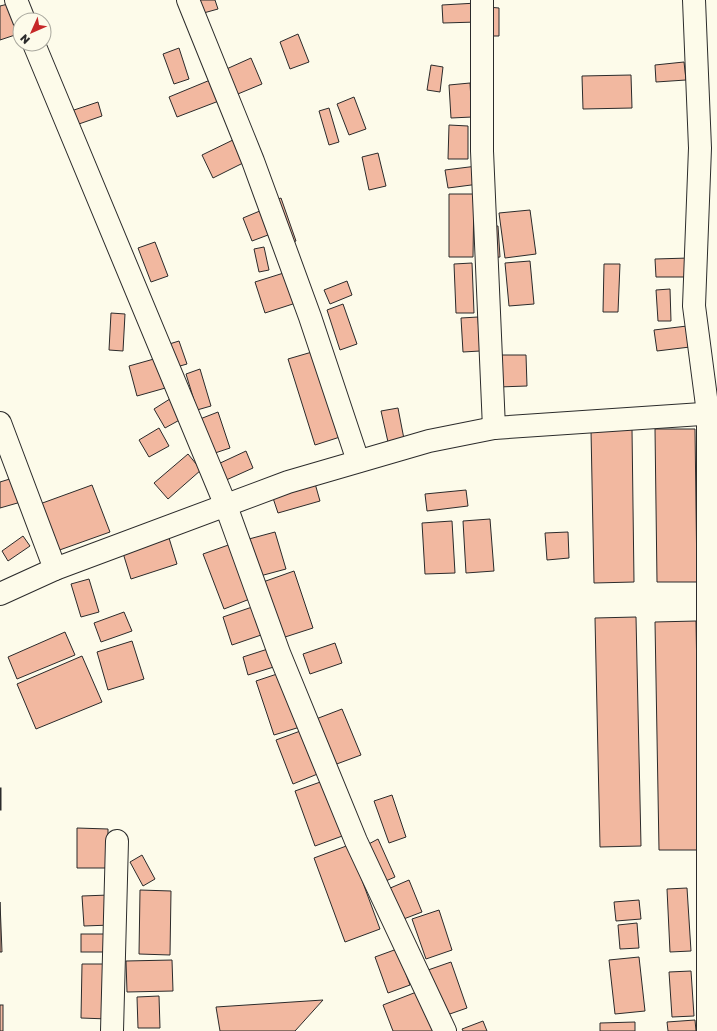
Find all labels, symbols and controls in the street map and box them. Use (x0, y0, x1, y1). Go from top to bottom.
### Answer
north arrow (12, 12, 52, 52)
text: N (17, 32, 32, 47)

